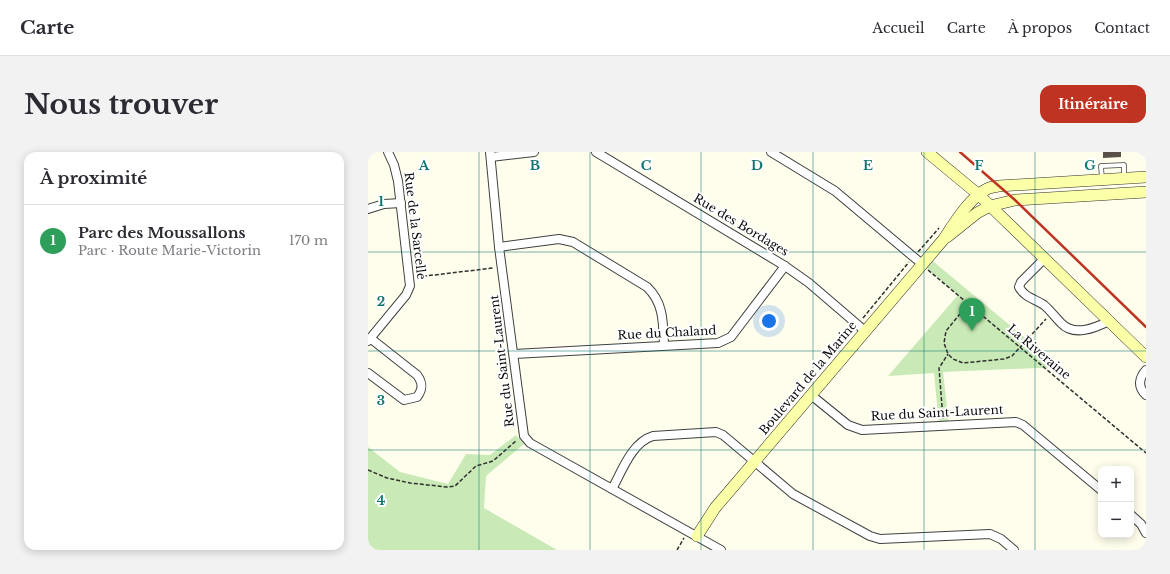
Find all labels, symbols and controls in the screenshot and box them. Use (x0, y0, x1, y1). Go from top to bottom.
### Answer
text: Carte (20, 16, 74, 39)
text: Accueil (872, 19, 925, 37)
text: Carte (947, 19, 986, 37)
text: À propos (1008, 19, 1072, 37)
text: Contact (1094, 19, 1150, 37)
button: Itinéraire (1040, 85, 1146, 123)
text: Nous trouver (24, 87, 218, 122)
text: A (418, 157, 430, 174)
text: B (530, 157, 540, 174)
text: C (641, 157, 652, 174)
text: D (751, 157, 763, 174)
text: E (863, 157, 873, 174)
text: F (975, 157, 984, 174)
text: G (1084, 157, 1096, 174)
text: À proximité (40, 168, 147, 189)
street label: Rue de la Sarcelle (401, 171, 430, 281)
street label: Rue des Bordages (691, 190, 792, 259)
text: 1 (378, 193, 384, 210)
text: Parc des Moussallons (78, 223, 246, 242)
text: 1 (50, 232, 56, 249)
text: 170 m (289, 232, 328, 249)
text: Parc · Route Marie-Victorin (78, 242, 261, 259)
text: 2 (377, 293, 385, 310)
street label: Rue du Saint-Laurent (486, 294, 517, 428)
pin: 1 (959, 298, 985, 331)
your location (759, 311, 779, 331)
street label: Boulevard de la Marine (756, 318, 860, 438)
street label: La Riveraine (1005, 321, 1074, 382)
street label: Rue du Chaland (617, 322, 717, 343)
text: 3 (377, 392, 385, 409)
street label: Rue du Saint-Laurent (870, 402, 1004, 423)
map controls (1098, 466, 1134, 538)
button: + (1098, 466, 1134, 502)
text: 4 (377, 492, 386, 509)
button: − (1098, 502, 1134, 538)

